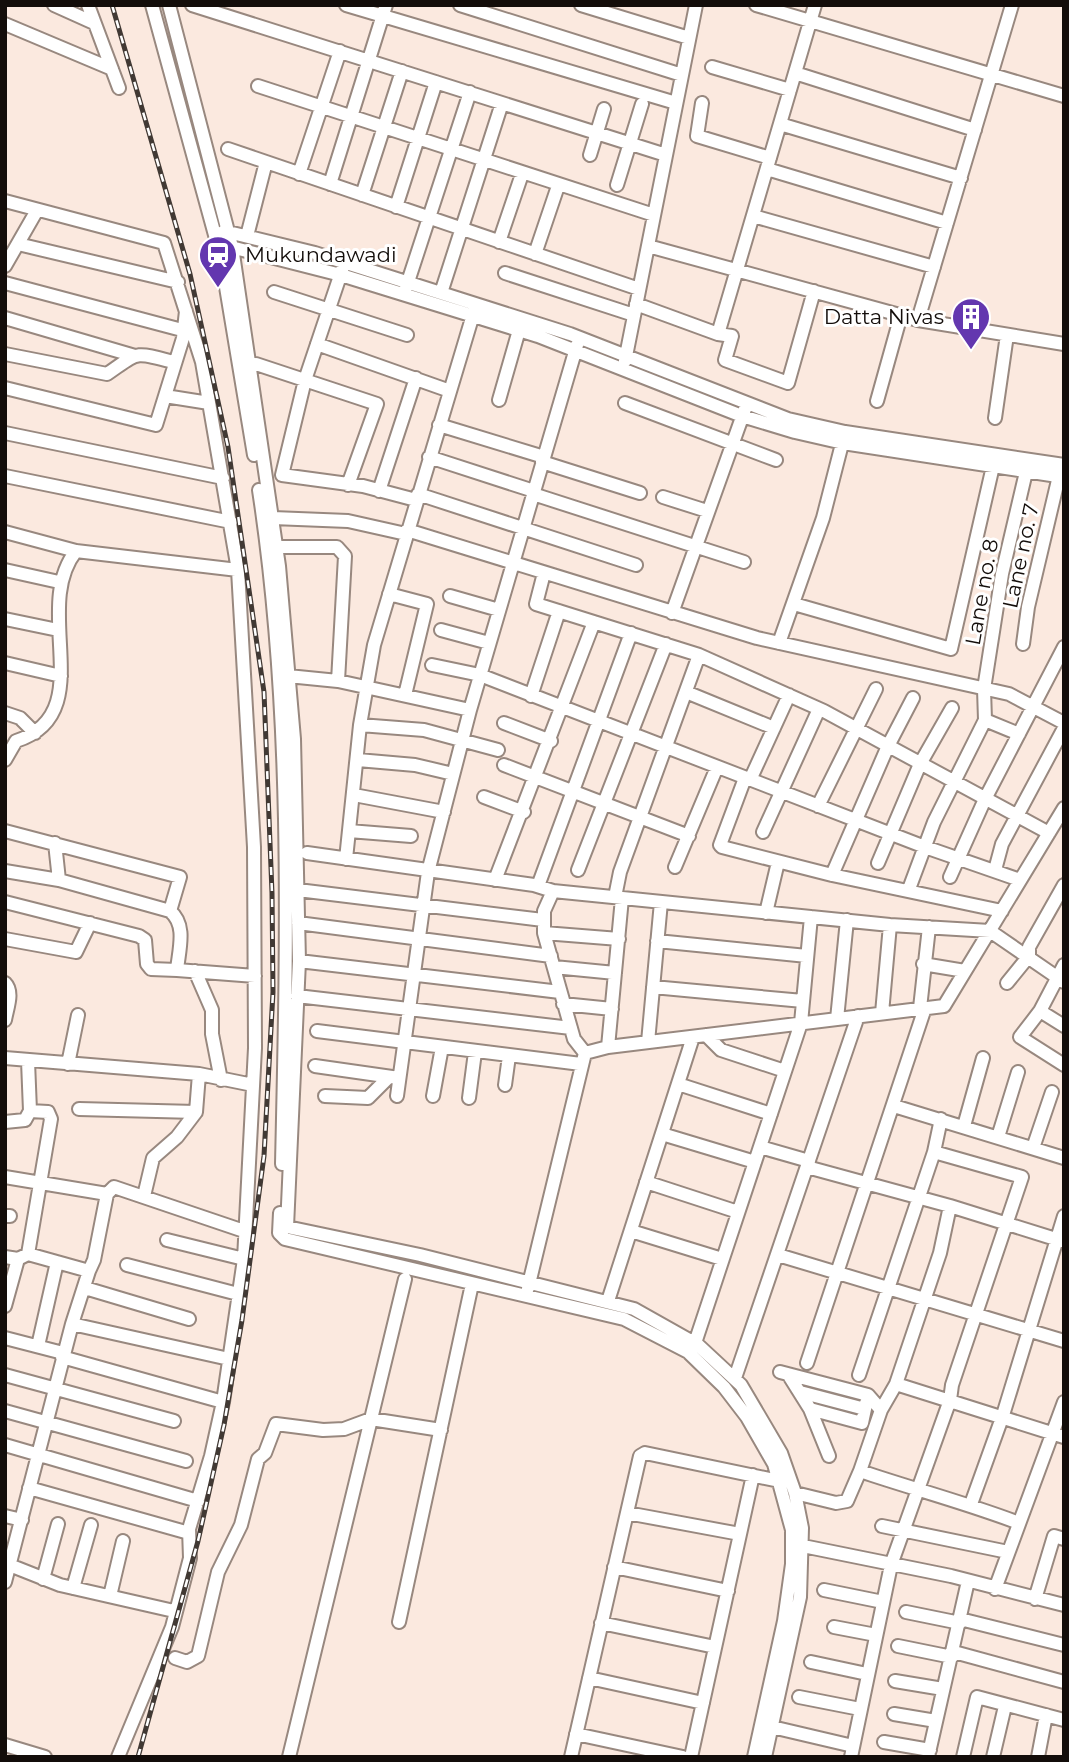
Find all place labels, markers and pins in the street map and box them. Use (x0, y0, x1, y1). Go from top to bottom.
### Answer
station icon: Mukundawadi (197, 234, 239, 289)
place label: Mukundawadi (245, 242, 397, 267)
building icon: Datta Nivas (950, 296, 992, 351)
place label: Datta Nivas (824, 304, 944, 329)

